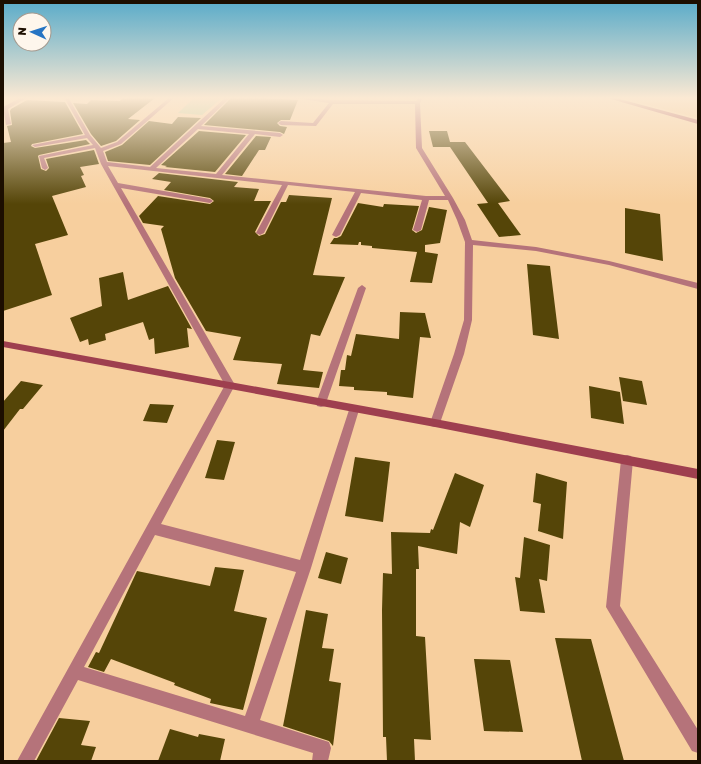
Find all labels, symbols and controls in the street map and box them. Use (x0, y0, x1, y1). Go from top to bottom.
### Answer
north arrow (12, 12, 52, 52)
text: N (15, 27, 28, 36)

